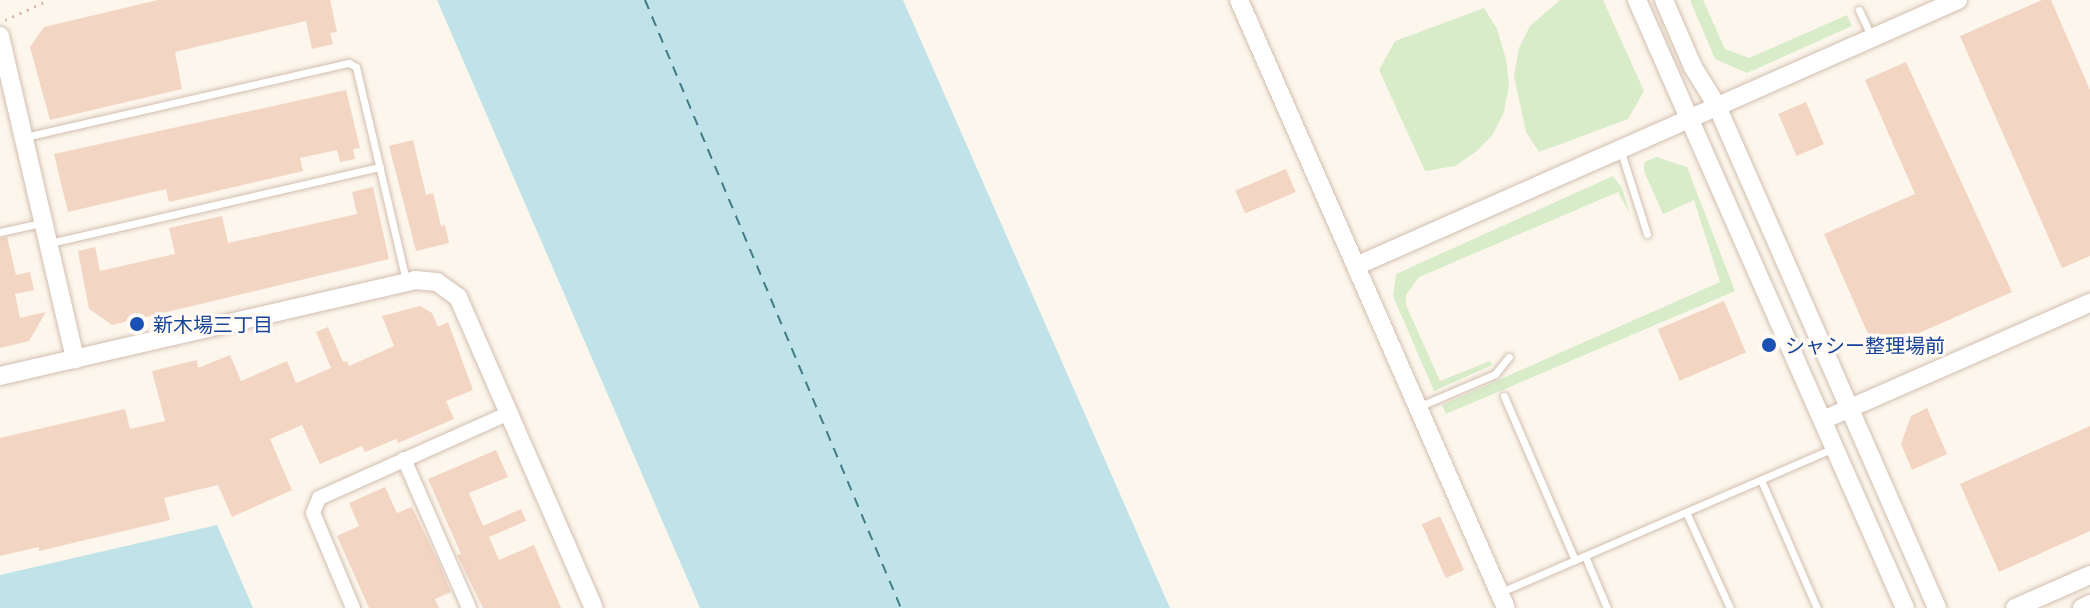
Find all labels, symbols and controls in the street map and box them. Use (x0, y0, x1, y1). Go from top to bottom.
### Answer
place label: 新木場三丁目 (153, 312, 273, 336)
marker: 新木場三丁目 (128, 315, 146, 333)
place label: シャシー整理場前 (1785, 333, 1945, 357)
marker: シャシー整理場前 (1760, 336, 1778, 354)

